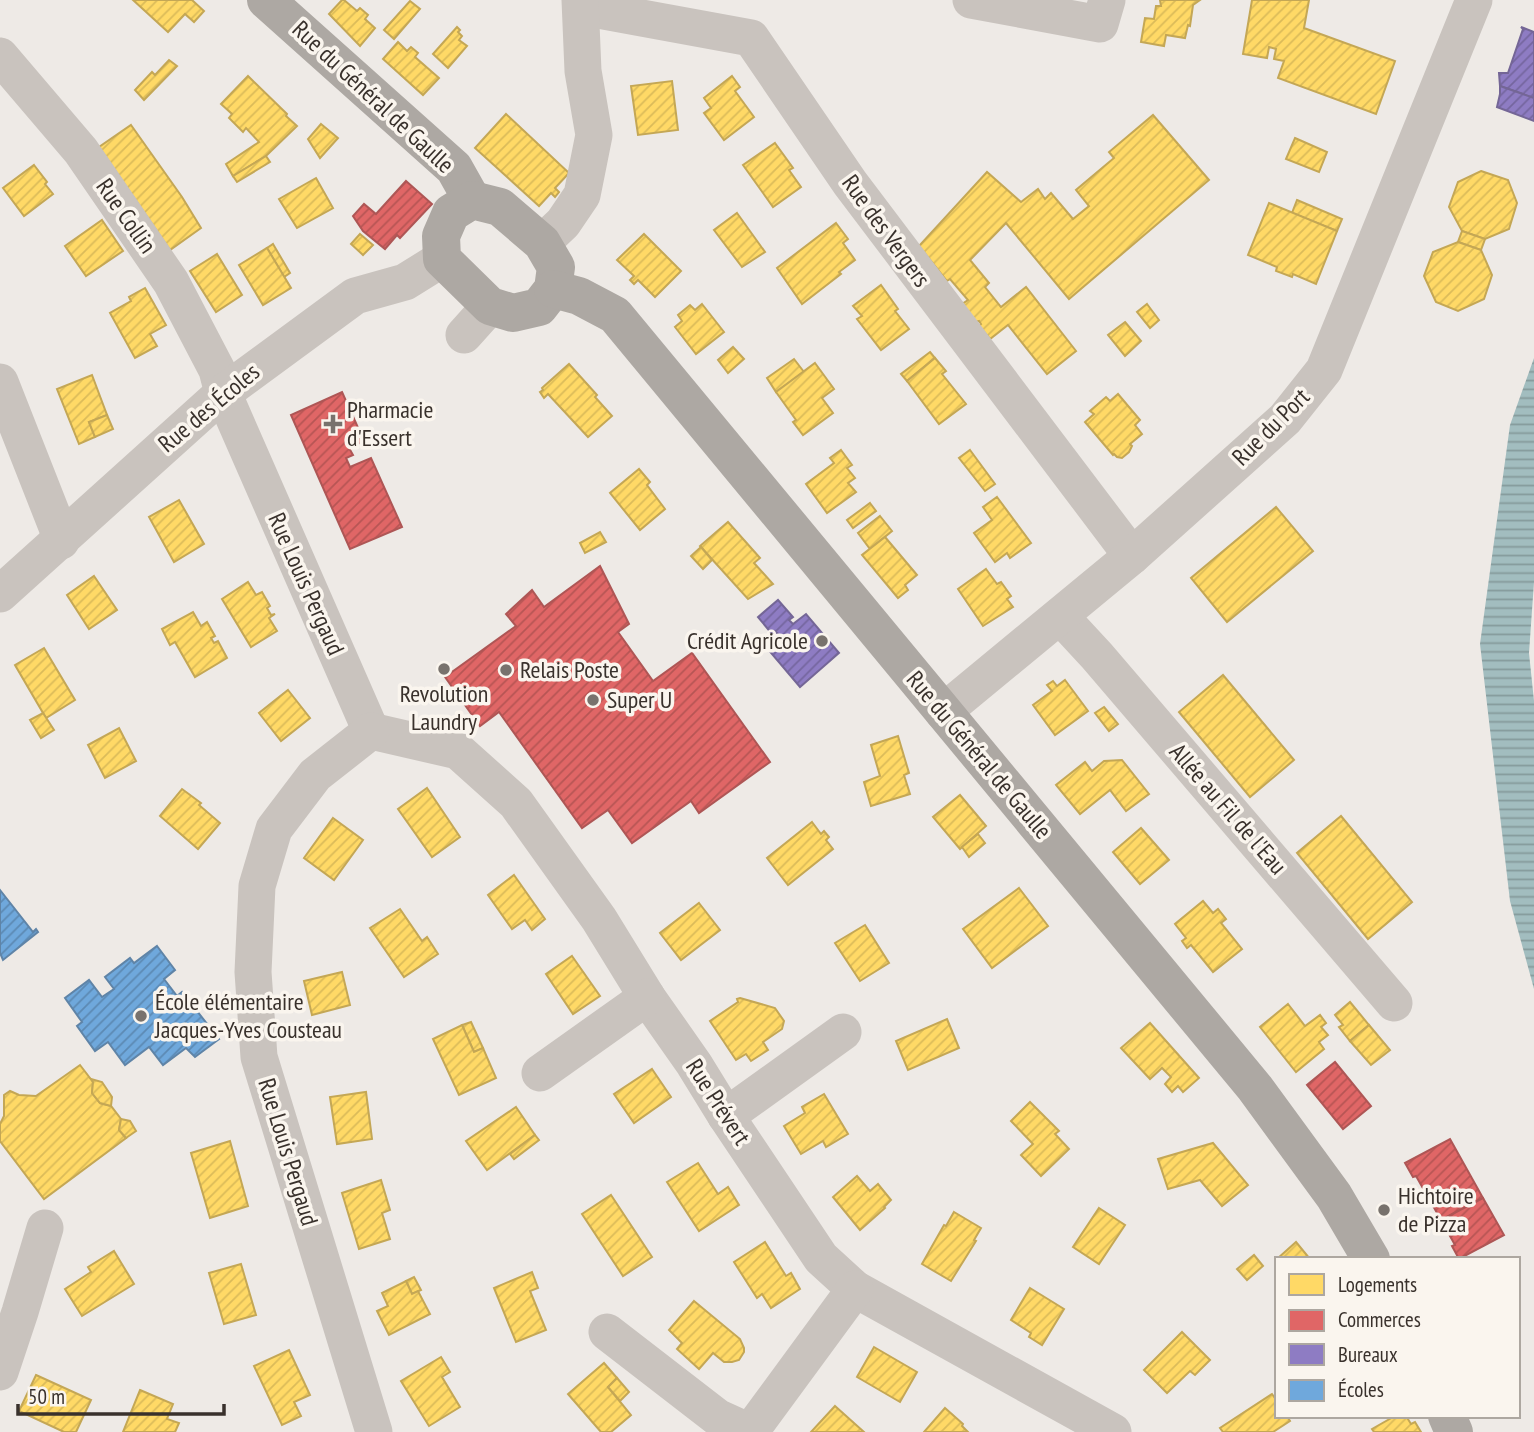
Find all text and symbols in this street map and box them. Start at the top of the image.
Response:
street label: Rue du Général de Gaulle [286,14,461,180]
street label: Rue des Vergers [835,168,938,293]
street label: Rue Collin [89,172,163,259]
street label: Rue des Écoles [152,356,266,459]
street label: Rue du Port [1225,381,1316,472]
place label: Pharmacie d'Essert [347,394,433,453]
marker: Pharmacie d'Essert [325,416,341,432]
street label: Rue Louis Pergaud [261,508,352,660]
place label: Crédit Agricole [687,625,808,656]
marker: Crédit Agricole [814,633,830,649]
place label: Relais Poste [520,654,619,685]
marker: Revolution Laundry [436,661,452,677]
marker: Relais Poste [498,662,514,678]
street label: Rue du Général de Gaulle [900,664,1059,845]
place label: Revolution Laundry [400,678,488,737]
place label: Super U [607,684,672,715]
marker: Super U [585,692,601,708]
street label: Allée au Fil de l'Eau [1163,737,1294,881]
place label: École élémentaire Jacques-Yves Cousteau [154,986,342,1045]
marker: École élémentaire Jacques-Yves Cousteau [133,1008,149,1024]
street label: Rue Prévert [679,1053,758,1151]
street label: Rue Louis Pergaud [251,1074,326,1229]
place label: Hichtoire de Pizza [1398,1180,1474,1239]
marker: Hichtoire de Pizza [1376,1202,1392,1218]
legend [1275,1257,1520,1418]
text: Logements [1338,1271,1417,1298]
text: Commerces [1338,1306,1421,1333]
text: Bureaux [1338,1341,1398,1368]
scale bar [18,1372,224,1416]
text: Écoles [1338,1376,1384,1403]
text: 50 m [28,1383,65,1410]

